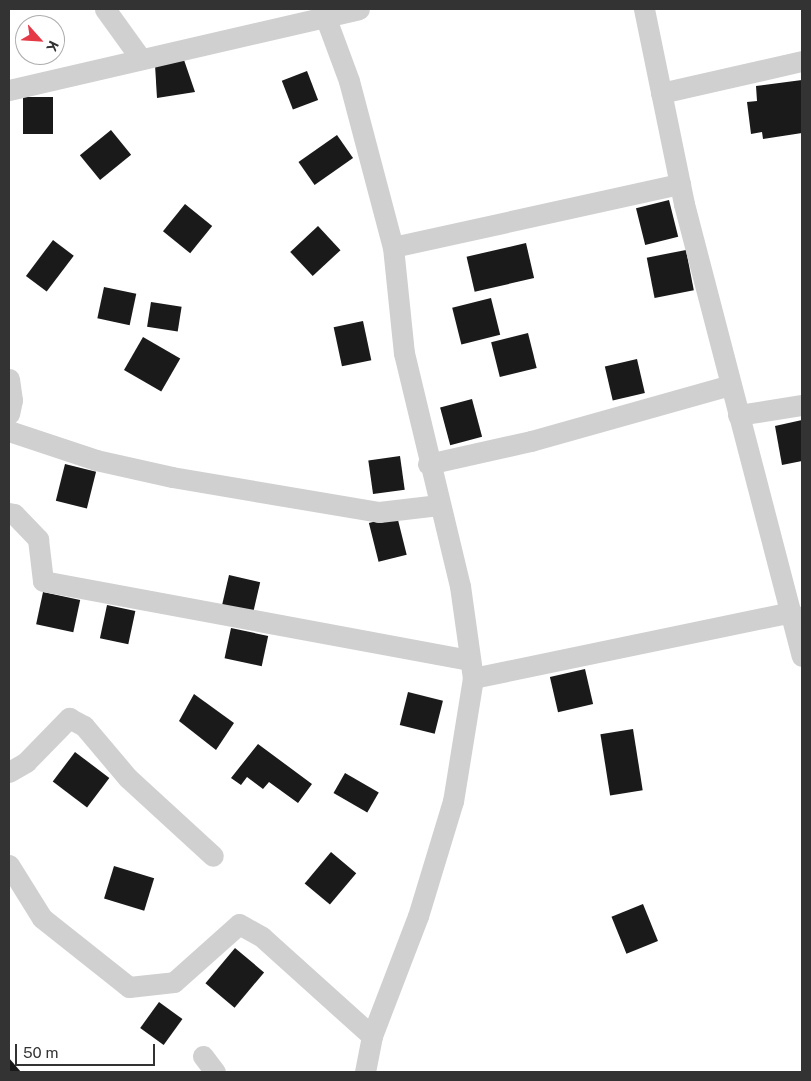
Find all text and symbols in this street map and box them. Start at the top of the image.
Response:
north arrow [15,15,65,65]
text: K [43,38,62,54]
scale bar [18,1034,158,1066]
text: 50 m [23,1044,58,1061]

